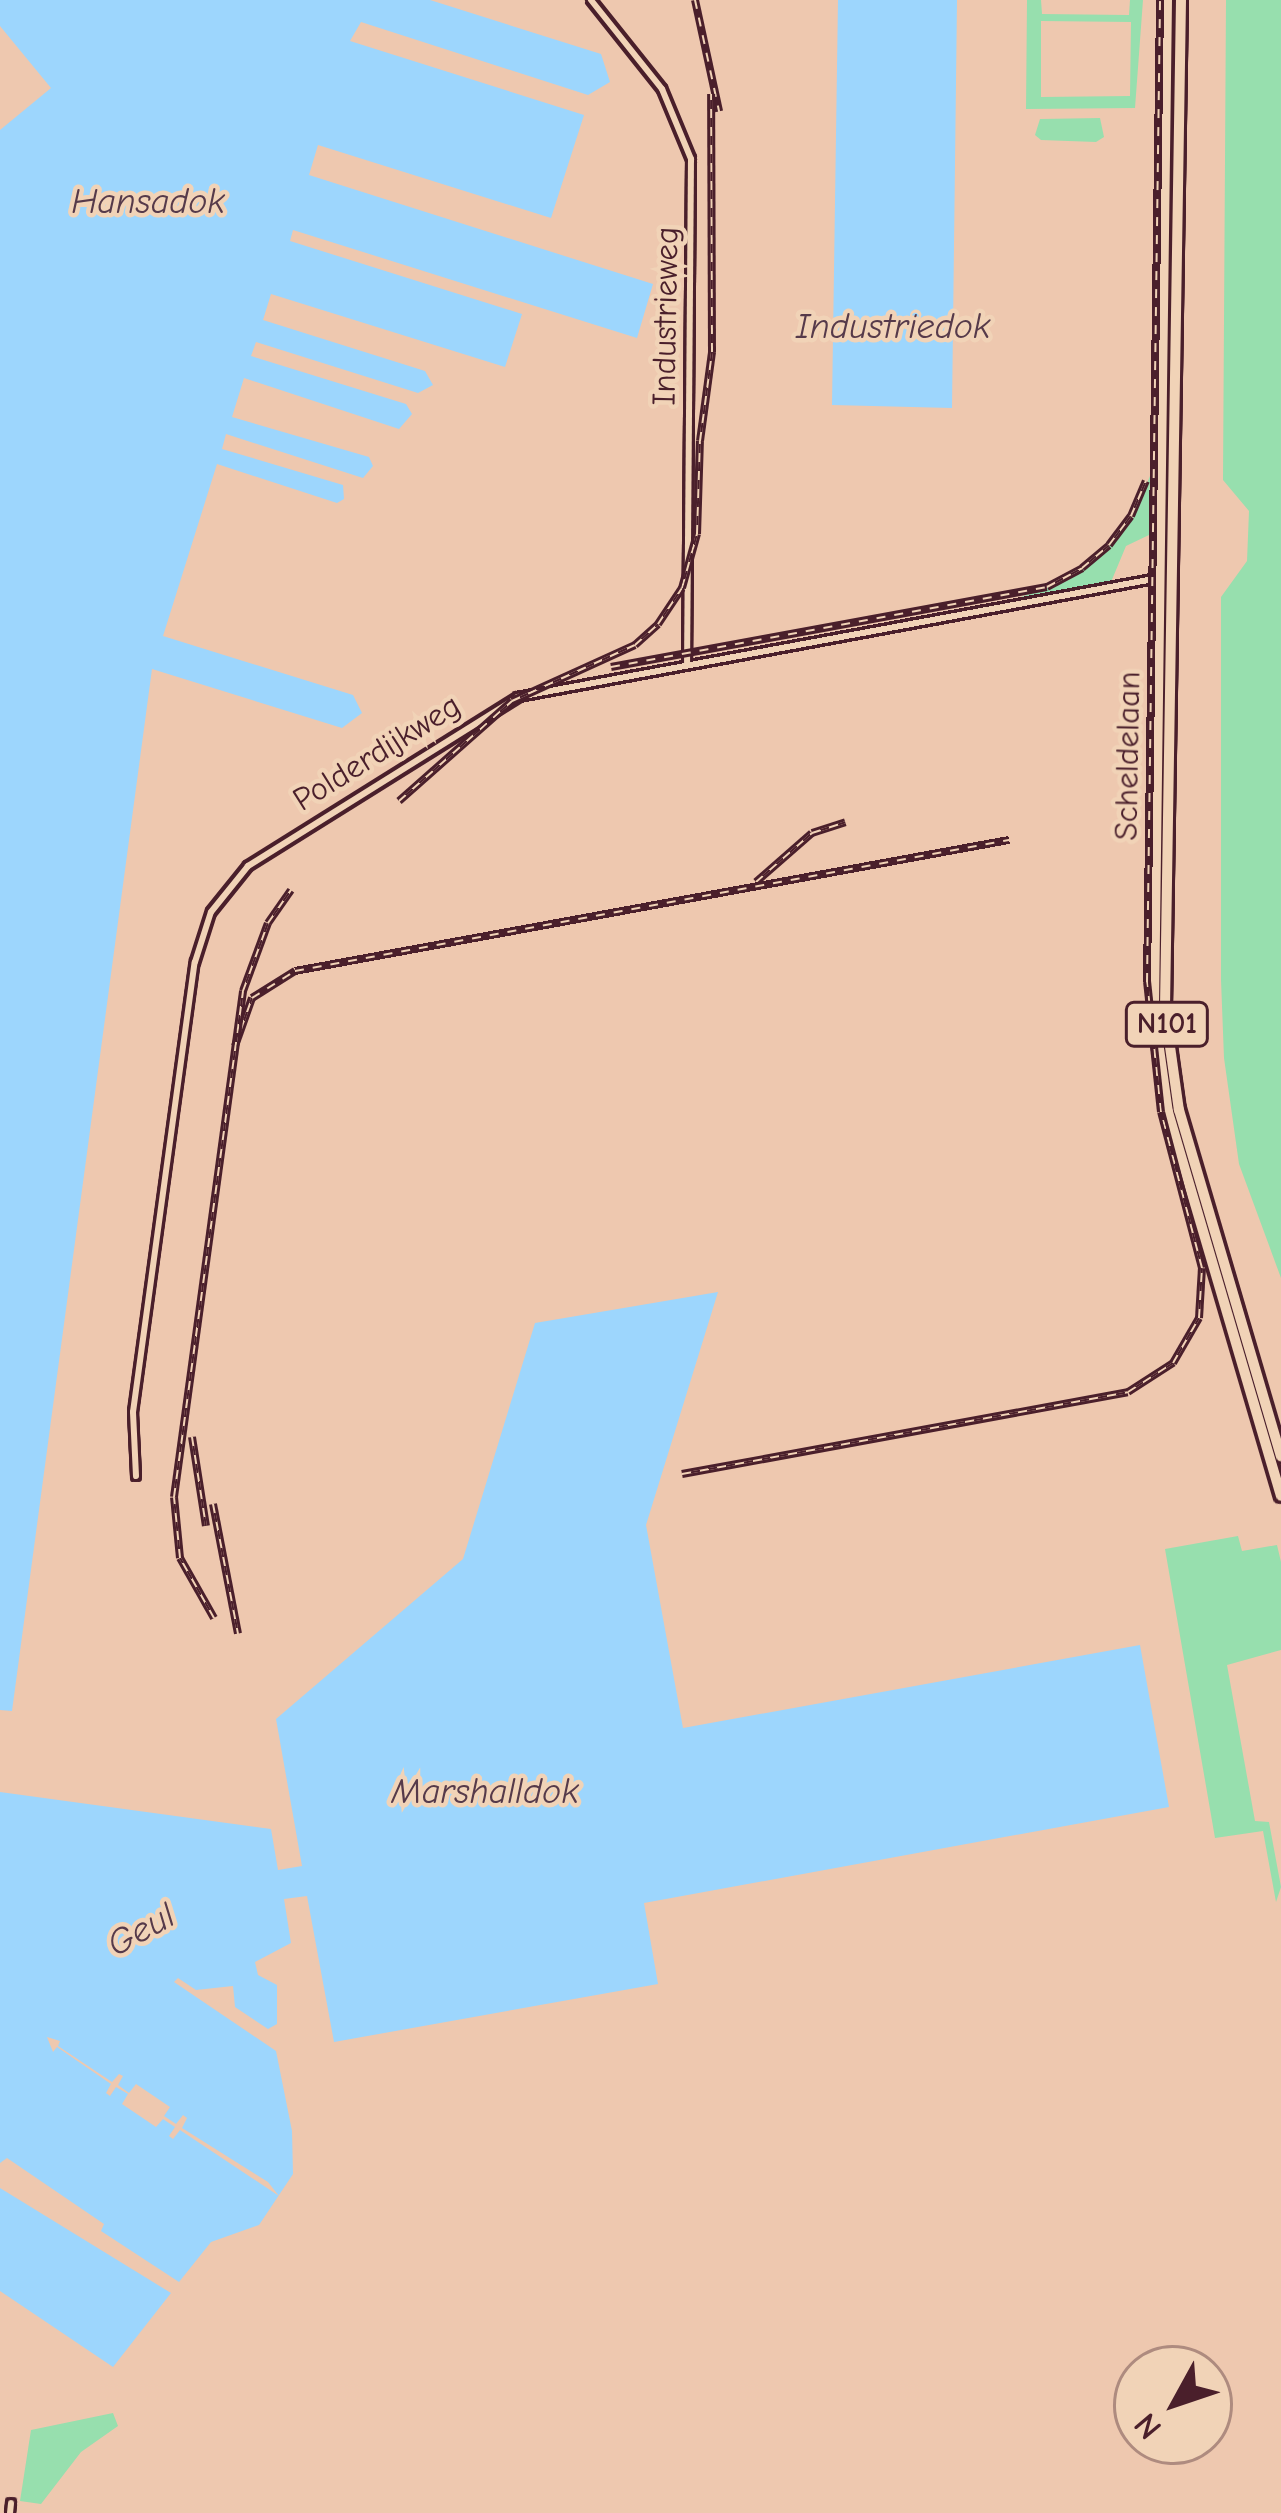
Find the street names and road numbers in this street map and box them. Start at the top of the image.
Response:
street label: Industrieweg [645,226,687,406]
street label: Scheldelaan [1107,671,1149,841]
street label: Polderdijkweg [286,686,468,820]
road number: N101 [1122,1000,1212,1048]

